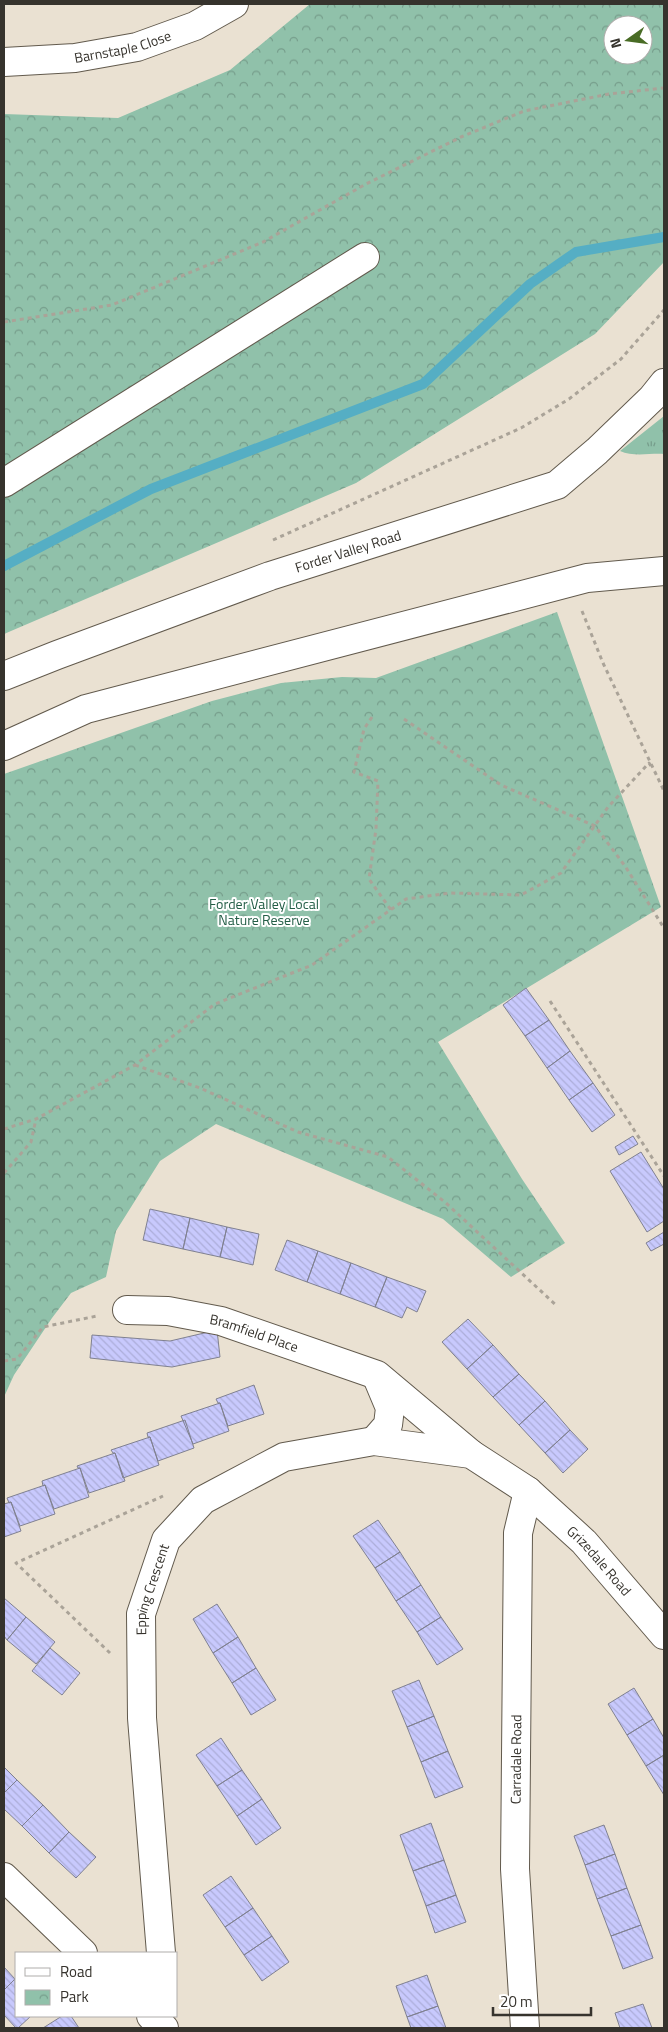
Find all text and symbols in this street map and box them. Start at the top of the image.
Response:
north arrow [603,15,653,65]
street label: Barnstaple Close [72,25,174,68]
text: N [604,36,626,51]
street label: Forder Valley Road [292,524,403,577]
park label: Forder Valley Local Nature Reserve [209,893,319,930]
street label: Bramfield Place [208,1308,301,1357]
street label: Grizedale Road [562,1520,637,1600]
street label: Epping Crescent [130,1541,174,1635]
street label: Carradale Road [505,1714,526,1804]
legend [15,1952,178,2017]
text: Road [60,1960,92,1983]
scale bar [493,1984,590,2016]
text: Park [60,1985,89,2008]
text: 20 m [500,1990,533,2013]

